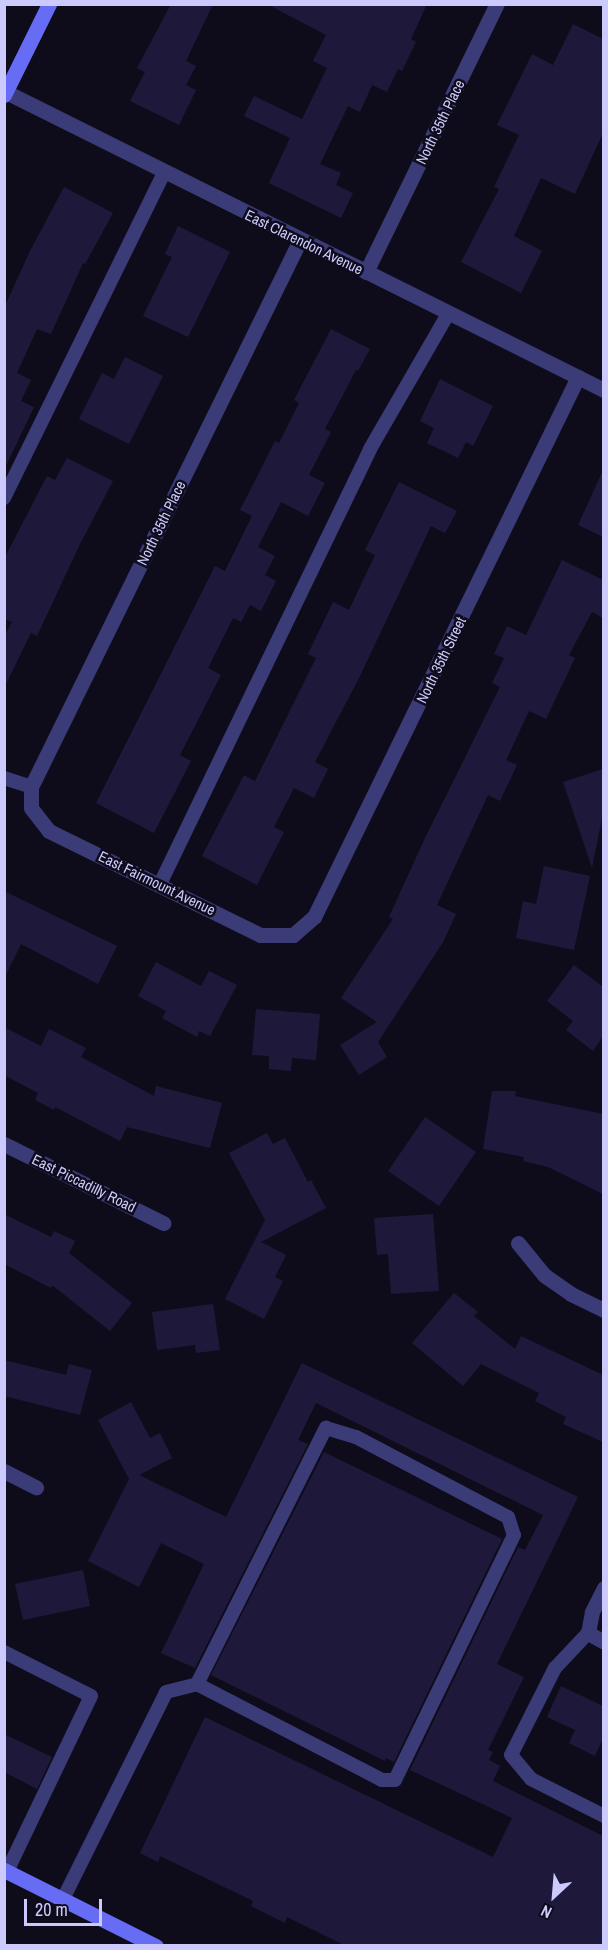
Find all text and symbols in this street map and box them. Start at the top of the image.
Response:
street label: North 35th Place [412,77,468,167]
street label: East Clarendon Avenue [242,205,366,279]
street label: North 35th Place [133,478,189,568]
street label: North 35th Street [412,614,470,706]
street label: East Fairmount Avenue [95,847,219,919]
street label: East Piccadilly Road [29,1150,139,1216]
north arrow [524,1866,584,1926]
scale bar [27,1887,105,1925]
text: 20 m [35,1897,68,1922]
text: N [537,1900,555,1924]

